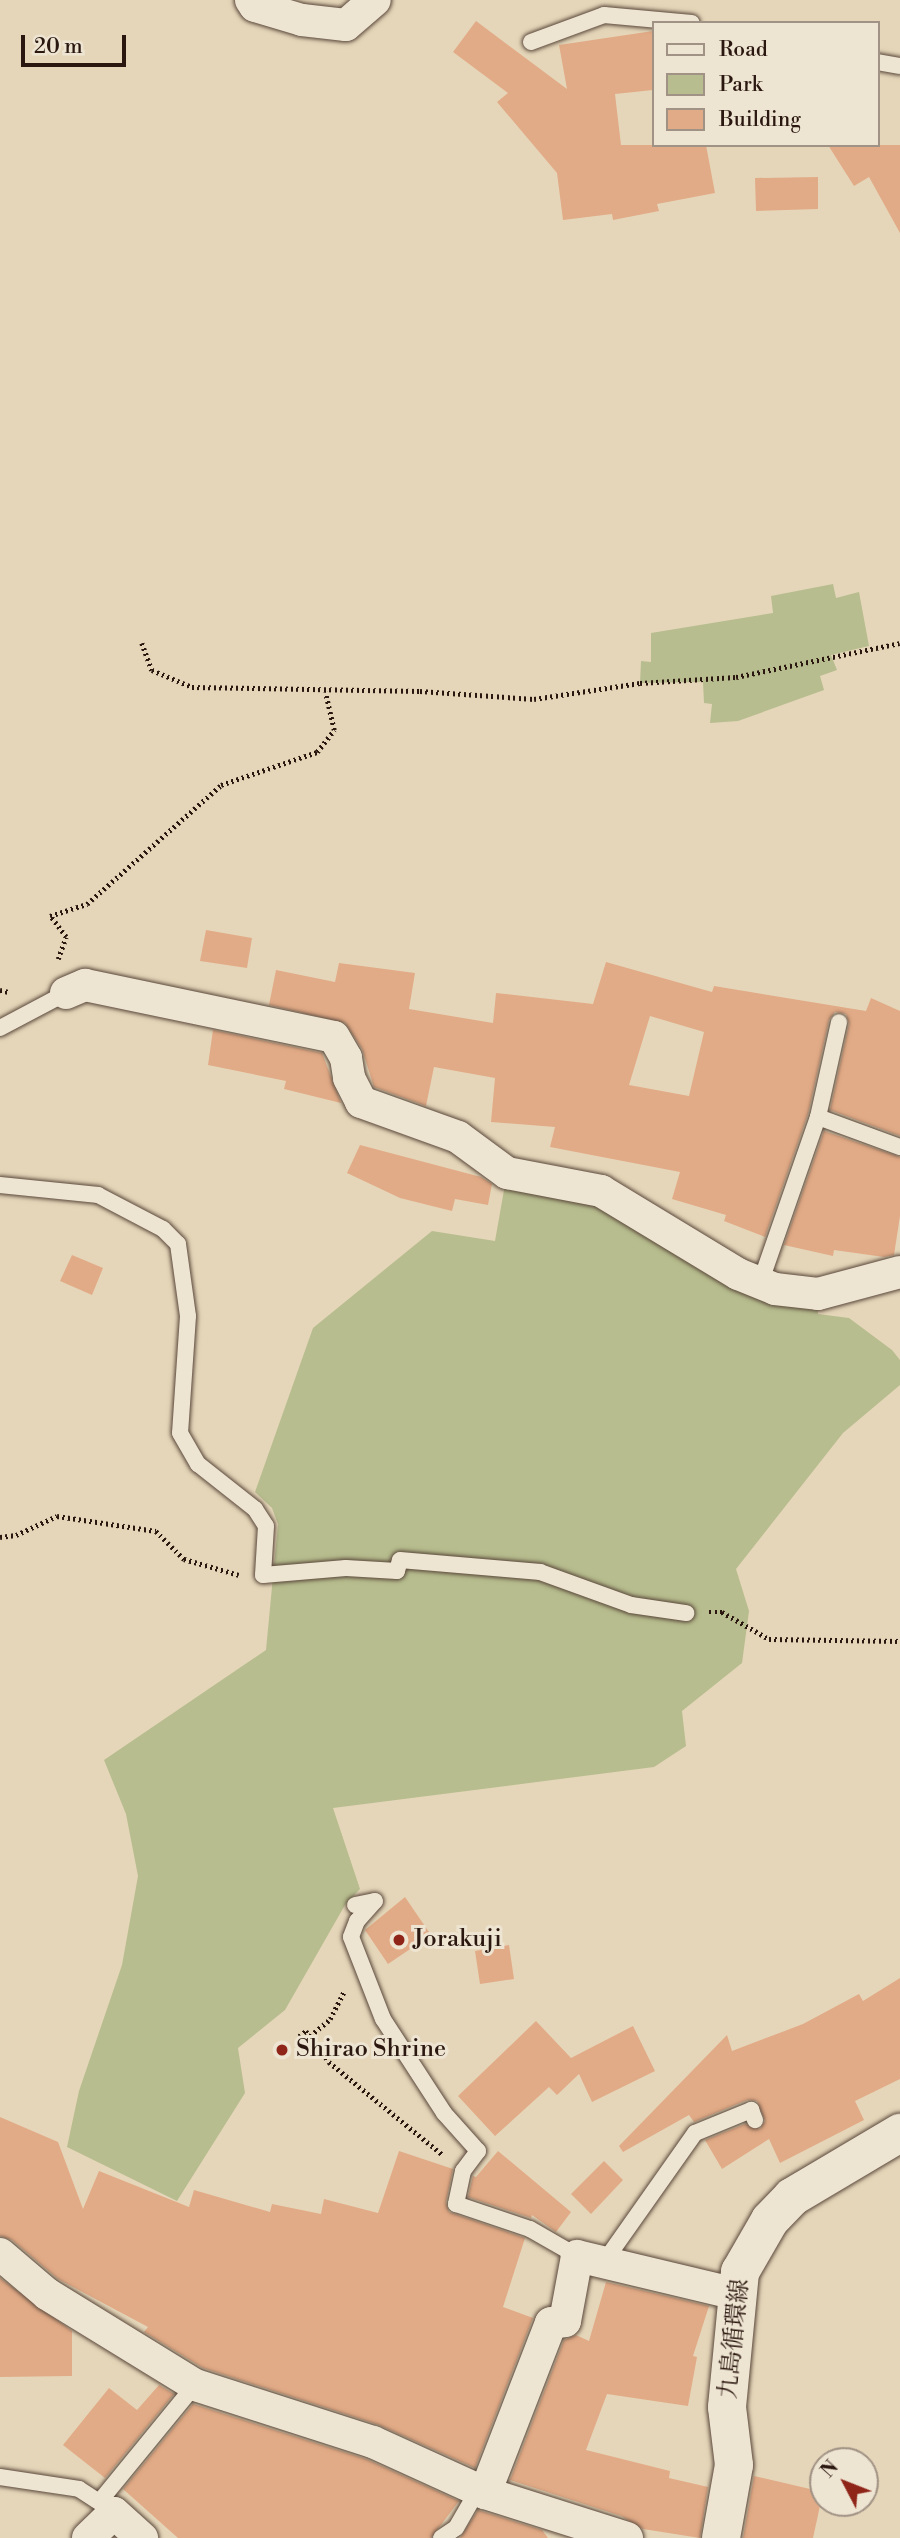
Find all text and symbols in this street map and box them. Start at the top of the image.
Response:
scale bar [24,21,130,65]
legend [652,21,879,147]
text: 20 m [34,34,83,60]
text: Road [719,37,768,63]
text: Park [719,72,763,98]
text: Building [719,107,801,133]
place label: Jorakuji [413,1926,502,1954]
marker: Jorakuji [391,1932,407,1948]
place label: Shirao Shrine [296,2036,446,2064]
marker: Shirao Shrine [274,2042,290,2058]
street label: 九島循環線 [714,2278,756,2400]
north arrow [809,2447,879,2517]
text: N [816,2456,844,2483]

